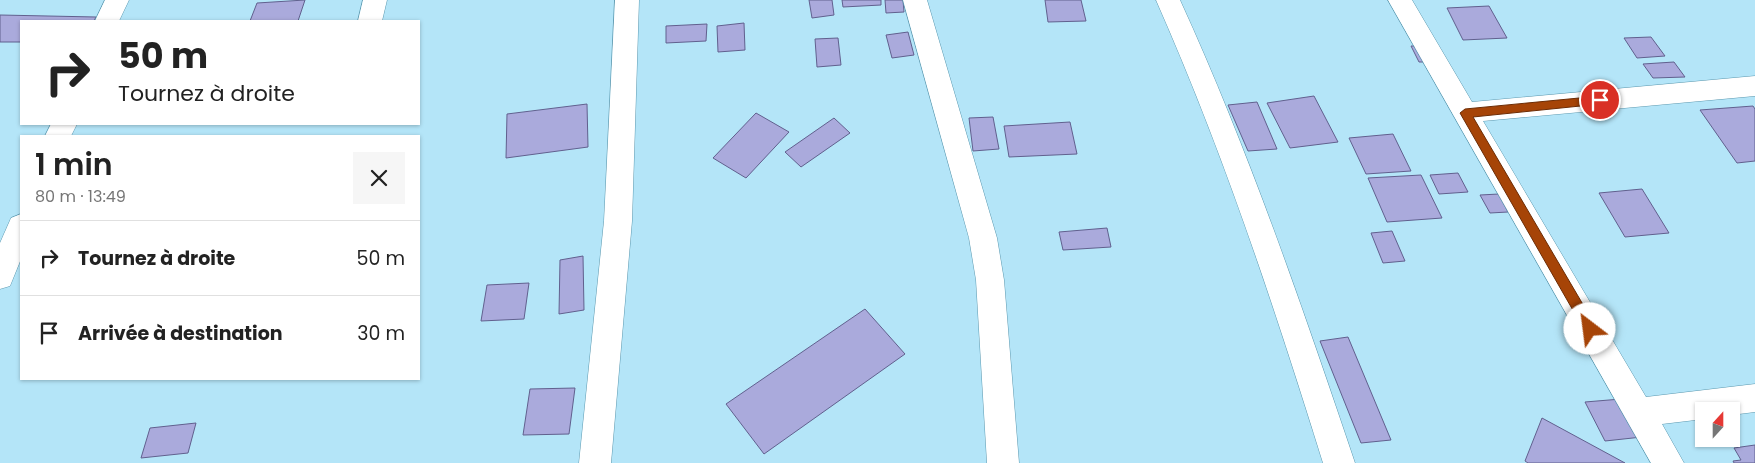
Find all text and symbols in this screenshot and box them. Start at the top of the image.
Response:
text: 50 m [118,31,208,80]
icon: right [35,40,100,105]
text: Tournez à droite [118,78,295,109]
pin [1579,79,1621,121]
icon: arrive [1586,86,1614,114]
text: 1 min [35,143,113,186]
button: close [353,152,405,204]
text: 80 m · 13:49 [35,185,126,208]
icon: right [35,244,63,272]
text: Tournez à droite [78,245,235,272]
text: 50 m [356,245,405,272]
position arrow [1563,302,1615,354]
icon: arrive [35,319,63,347]
text: Arrivée à destination [78,320,283,347]
text: 30 m [357,320,405,347]
north arrow [1695,402,1740,448]
map controls [1695,402,1740,447]

